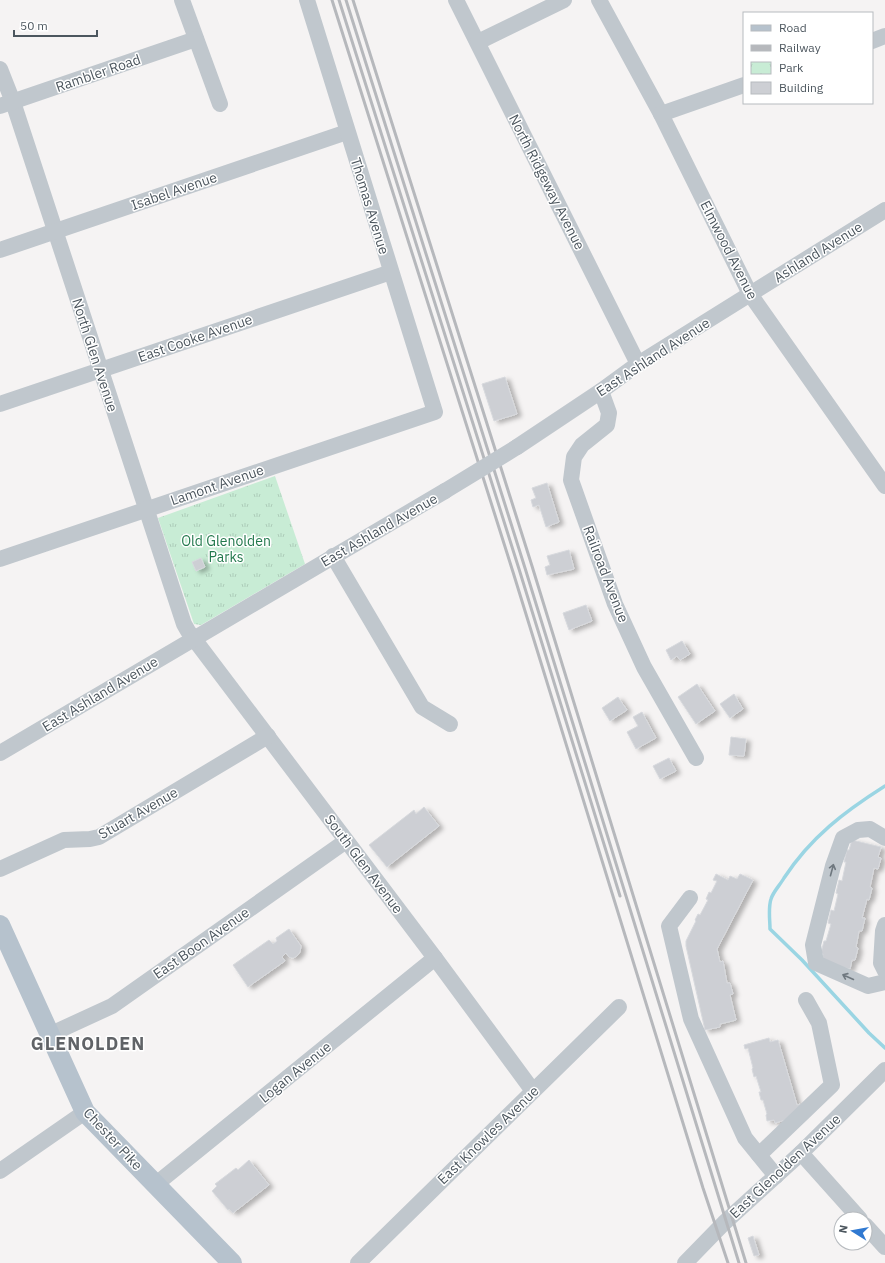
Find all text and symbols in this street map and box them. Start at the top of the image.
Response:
scale bar [14,12,97,38]
legend [743,12,873,104]
text: 50 m [20,18,48,33]
text: Road [779,20,807,35]
text: Railway [779,40,821,55]
street label: Rambler Road [53,50,143,96]
text: Park [779,60,804,75]
text: Building [779,80,824,95]
street label: North Ridgeway Avenue [505,111,589,253]
street label: Thomas Avenue [347,155,393,257]
street label: Isabel Avenue [129,168,220,214]
street label: Elmwood Avenue [696,198,762,303]
street label: Ashland Avenue [770,217,866,286]
street label: North Glen Avenue [68,296,122,414]
street label: East Cooke Avenue [135,310,255,366]
street label: East Ashland Avenue [593,313,713,400]
street label: Lamont Avenue [168,461,266,509]
street label: East Ashland Avenue [317,489,441,571]
street label: Railroad Avenue [579,523,633,625]
park label: Old Glenolden Parks [181,532,271,566]
street label: East Ashland Avenue [39,652,161,736]
street label: Stuart Avenue [95,783,181,843]
street label: South Glen Avenue [321,811,407,917]
one-way arrow [828,864,836,877]
street label: East Boon Avenue [149,903,253,983]
one-way arrow [843,973,855,980]
district label: GLENOLDEN [31,1032,145,1055]
street label: Logan Avenue [255,1037,335,1107]
street label: East Knowles Avenue [433,1082,543,1188]
street label: Chester Pike [80,1104,147,1174]
street label: East Glenolden Avenue [726,1110,844,1222]
north arrow [833,1211,873,1251]
text: N [836,1224,851,1234]

